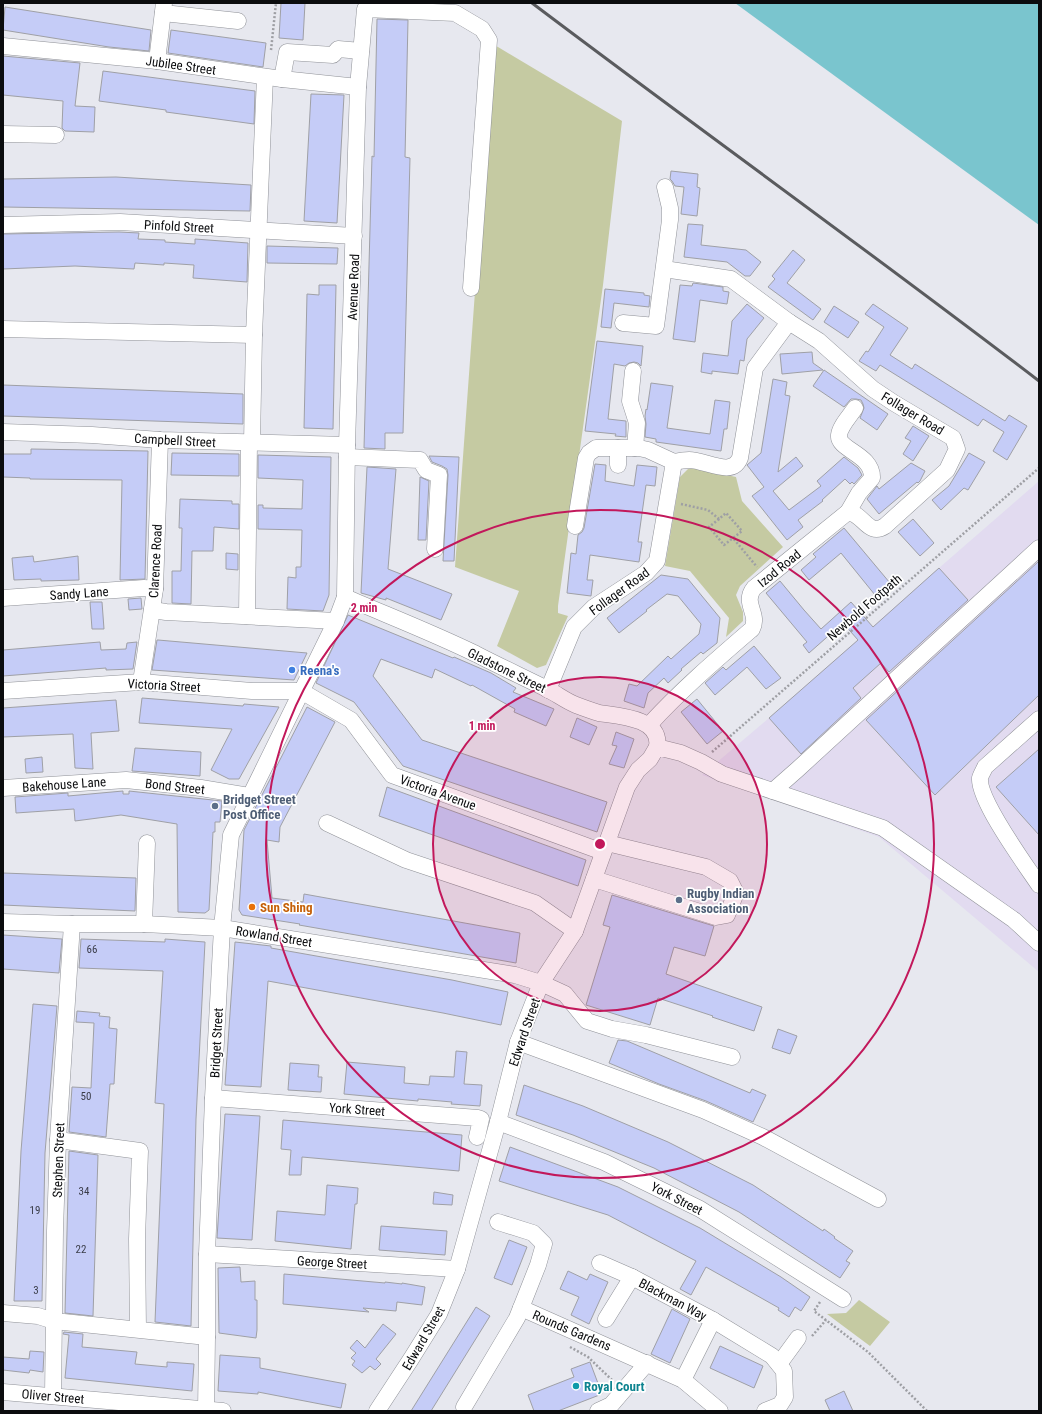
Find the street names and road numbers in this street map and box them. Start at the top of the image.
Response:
street label: Jubilee Street [145,53,217,78]
street label: Pinfold Street [144,217,214,236]
street label: Avenue Road [345,254,362,321]
street label: Follager Road [879,389,947,438]
street label: Campbell Street [134,431,216,450]
street label: Clarence Road [146,524,165,598]
street label: Izod Road [755,547,804,590]
street label: Follager Road [586,565,652,618]
street label: Newbold Footpath [824,571,905,644]
street label: Sandy Lane [49,584,109,603]
street label: Gladstone Street [465,645,549,696]
street label: Victoria Street [127,676,201,695]
street label: Victoria Avenue [398,772,478,813]
street label: Bakehouse Lane [22,774,106,795]
street label: Bond Street [144,776,206,797]
street label: Rowland Street [235,923,313,950]
street label: Edward Street [506,996,543,1068]
street label: Bridget Street [207,1007,226,1079]
street label: York Street [328,1100,386,1119]
street label: Stephen Street [50,1122,67,1198]
street label: York Street [648,1179,705,1218]
street label: George Street [297,1253,368,1272]
street label: Blackman Way [636,1275,710,1324]
street label: Edward Street [399,1304,448,1373]
street label: Rounds Gardens [530,1307,613,1354]
street label: Oliver Street [21,1386,85,1407]

